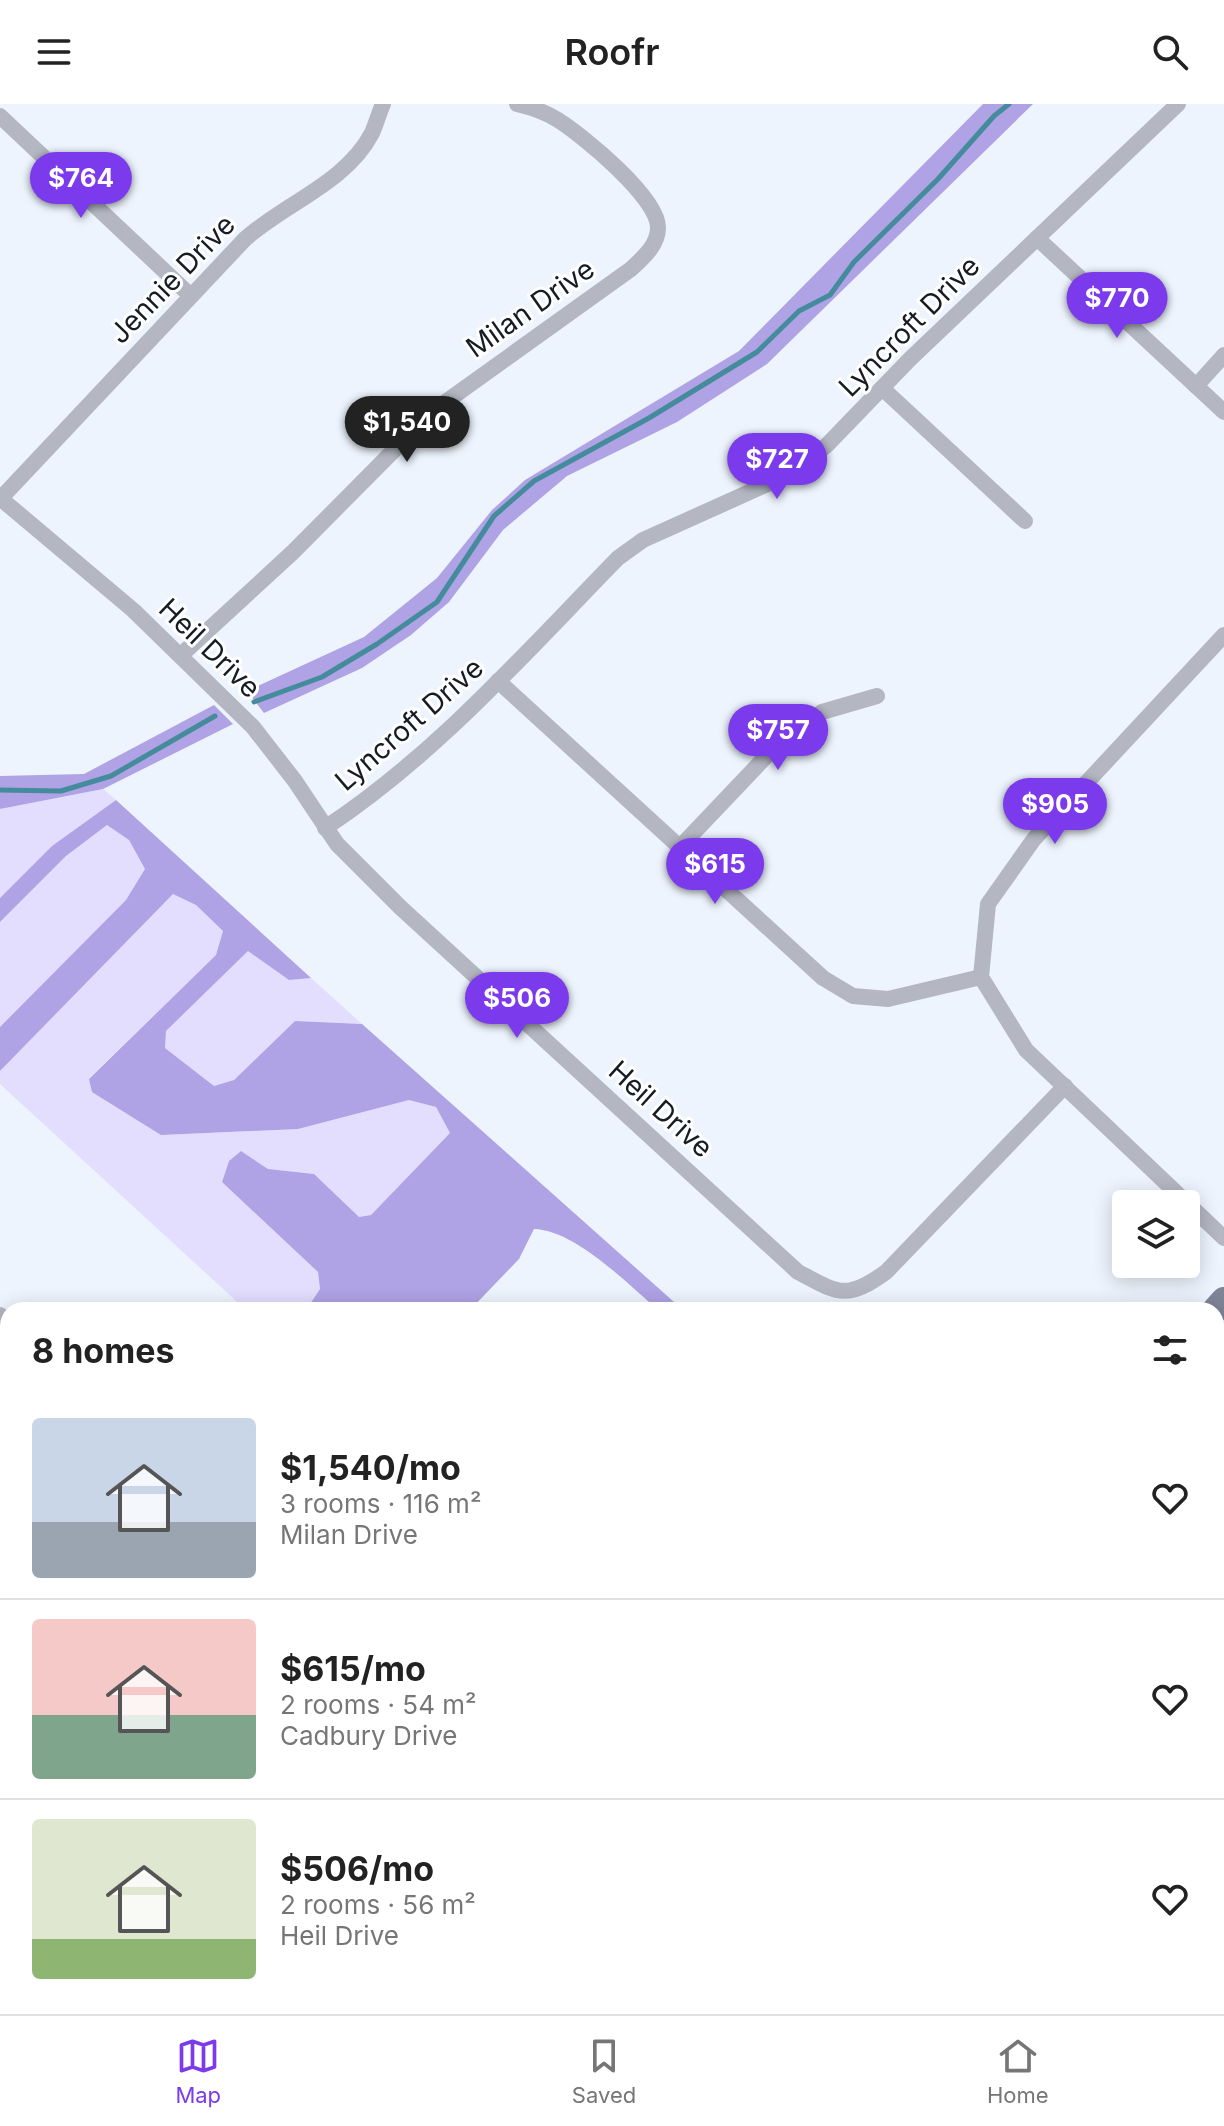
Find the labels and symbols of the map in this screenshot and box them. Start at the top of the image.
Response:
pin: $764 [34,152,128,220]
street label: Jennie Drive [102,208,242,350]
street label: Lyncroft Drive [832,249,986,403]
street label: Milan Drive [459,251,601,365]
pin: $770 [1070,272,1164,340]
pin: $1,540 [342,396,472,464]
pin: $727 [730,433,824,501]
street label: Heil Drive [152,591,268,705]
street label: Lyncroft Drive [328,650,490,798]
pin: $757 [731,704,825,772]
pin: $905 [1008,778,1102,846]
pin: $615 [668,838,762,906]
pin: $506 [470,972,564,1040]
street label: Heil Drive [602,1054,720,1164]

